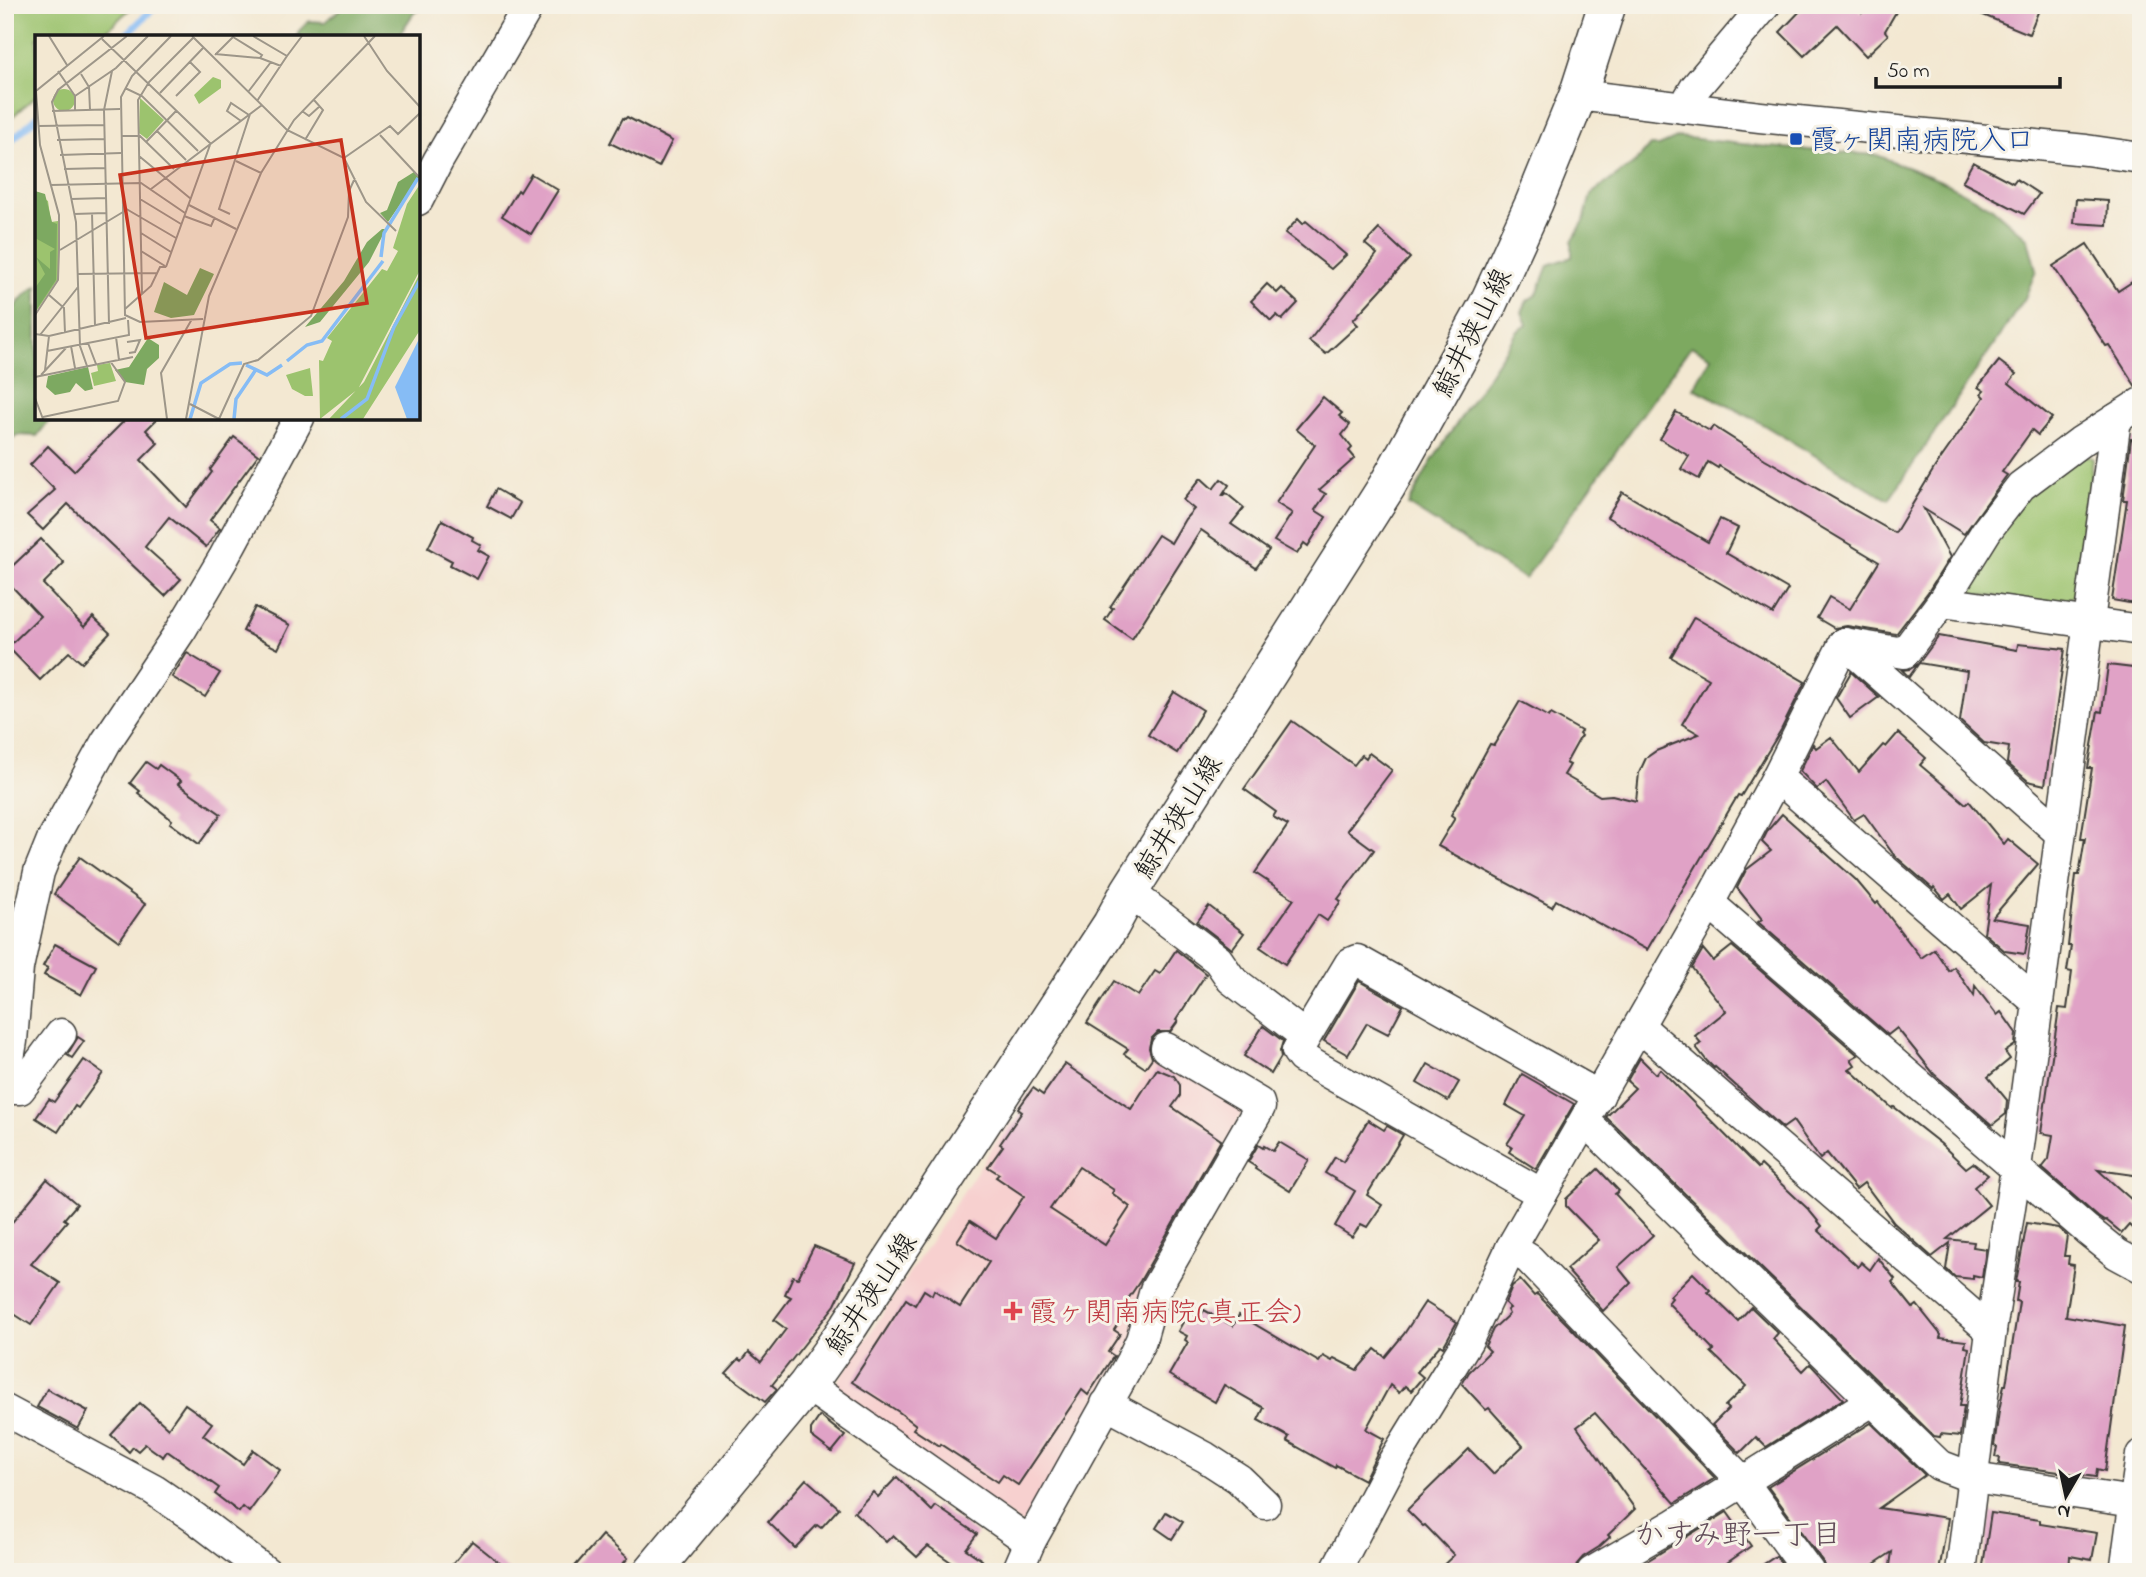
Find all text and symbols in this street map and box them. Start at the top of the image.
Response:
inset map [35,35,420,420]
scale bar [1876,46,2060,90]
text: 50 m [1887,57,1930,87]
place label: 霞ヶ関南病院入口 [1810,122,2034,163]
marker: 霞ヶ関南病院入口 [1788,131,1804,147]
street label: 鯨井狭山線 [1424,262,1524,405]
street label: 鯨井狭山線 [1125,748,1234,888]
street label: 鯨井狭山線 [817,1225,929,1364]
place label: 霞ヶ関南病院(真正会) [1029,1294,1301,1335]
marker: 霞ヶ関南病院(真正会) [1003,1301,1023,1321]
north arrow [2030,1462,2100,1532]
text: N [2055,1496,2072,1525]
district label: かすみ野一丁目 [1634,1515,1842,1559]

